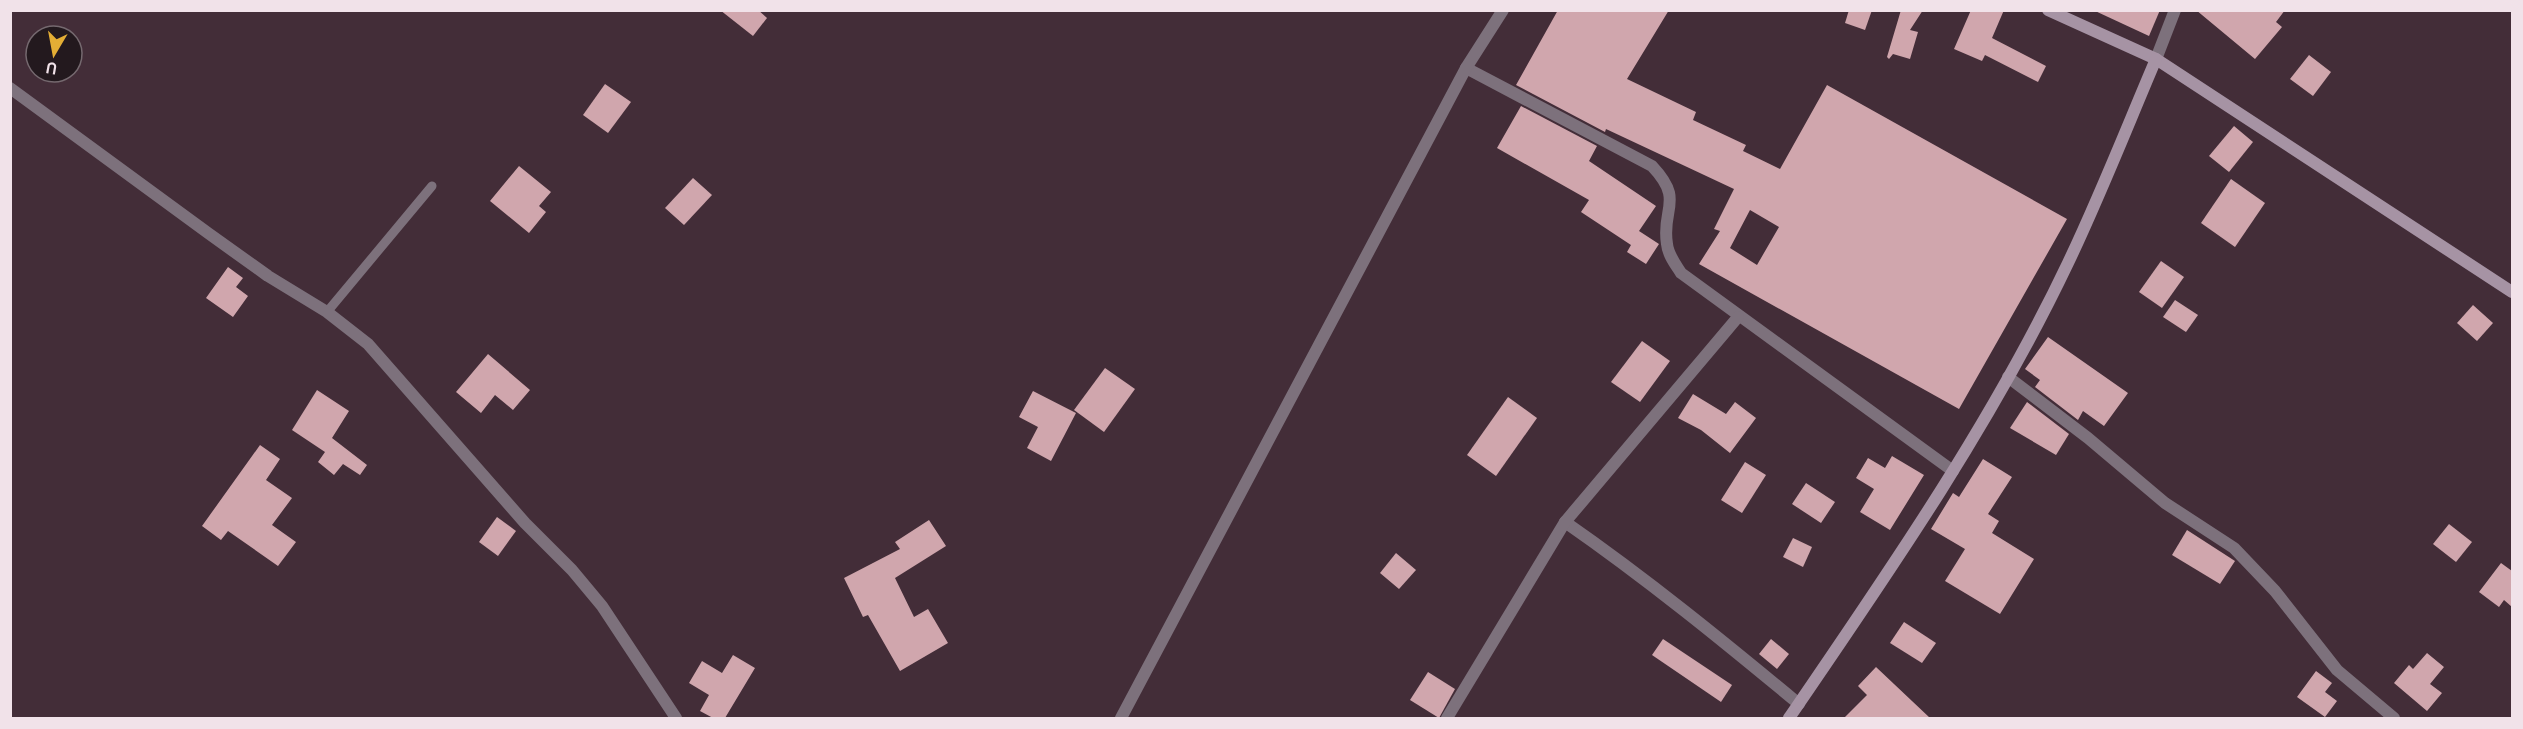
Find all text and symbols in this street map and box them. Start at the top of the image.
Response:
north arrow [24,24,84,84]
text: U [44,57,59,80]

